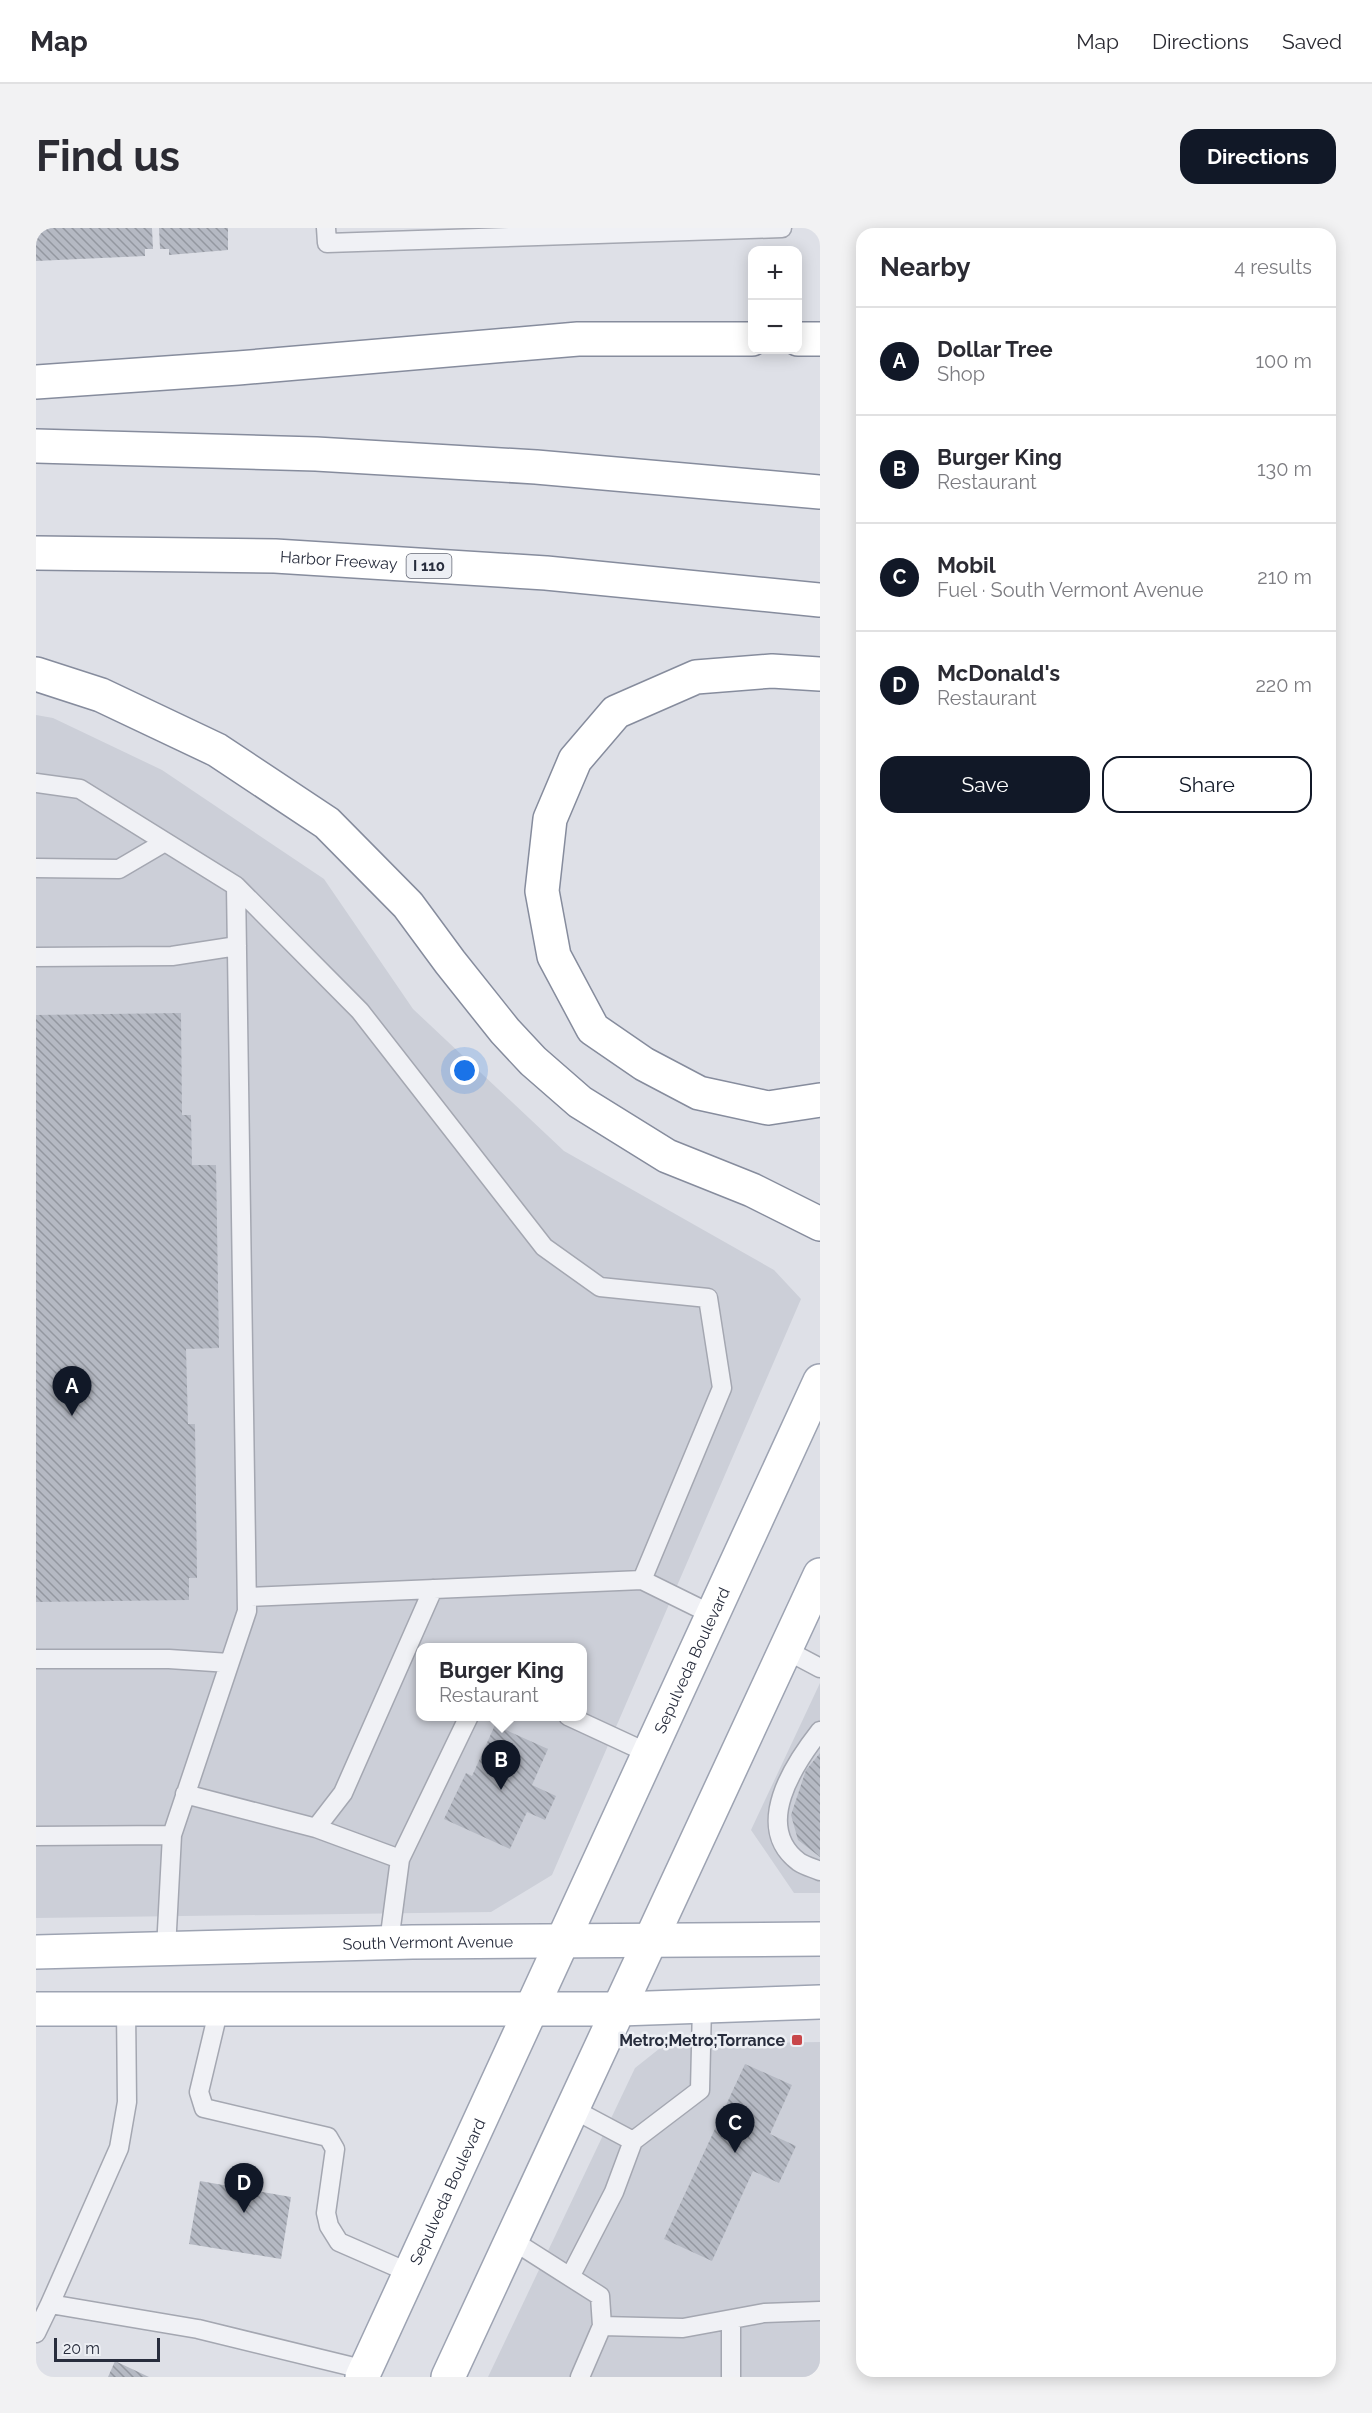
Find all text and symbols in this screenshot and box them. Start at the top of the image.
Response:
text: Map [30,25,88,58]
text: Map [1076,29,1119,54]
text: Directions [1152,29,1249,54]
text: Saved [1282,29,1342,54]
button: Directions [1180,129,1336,184]
text: Find us [36,132,180,181]
map controls [748,246,802,354]
button: + [748,246,802,300]
text: Nearby [880,252,970,282]
text: 4 results [1234,255,1312,279]
button: − [748,300,802,354]
text: Dollar Tree [937,336,1053,362]
text: A [893,349,906,373]
text: 100 m [1255,349,1312,373]
text: Shop [937,362,985,386]
text: Burger King [937,444,1062,470]
text: B [893,457,906,481]
text: 130 m [1257,457,1312,481]
text: Restaurant [937,470,1037,494]
street label: Harbor Freeway [280,547,398,574]
text: Mobil [937,552,996,578]
road number: I 110 [406,554,452,578]
text: C [893,565,906,589]
text: 210 m [1257,565,1312,589]
text: Fuel · South Vermont Avenue [937,578,1203,602]
text: McDonald's [937,660,1060,686]
text: D [892,673,907,697]
text: 220 m [1255,673,1312,697]
text: Restaurant [937,686,1037,710]
button: Save [880,756,1090,813]
button: Share [1102,756,1312,813]
your location [450,1056,479,1085]
pin: A [52,1366,92,1416]
street label: Sepulveda Boulevard [650,1584,734,1736]
popup [416,1643,587,1721]
text: Burger King [439,1657,564,1683]
text: Restaurant [439,1683,539,1707]
pin: B [482,1740,520,1790]
street label: South Vermont Avenue [342,1932,513,1954]
place label: Metro;Metro;Torrance [619,2031,785,2050]
marker: Metro;Metro;Torrance [790,2033,804,2047]
pin: C [716,2104,754,2153]
street label: Sepulveda Boulevard [406,2116,489,2268]
pin: D [224,2164,264,2213]
scale bar [54,2335,160,2362]
text: 20 m [63,2339,100,2358]

